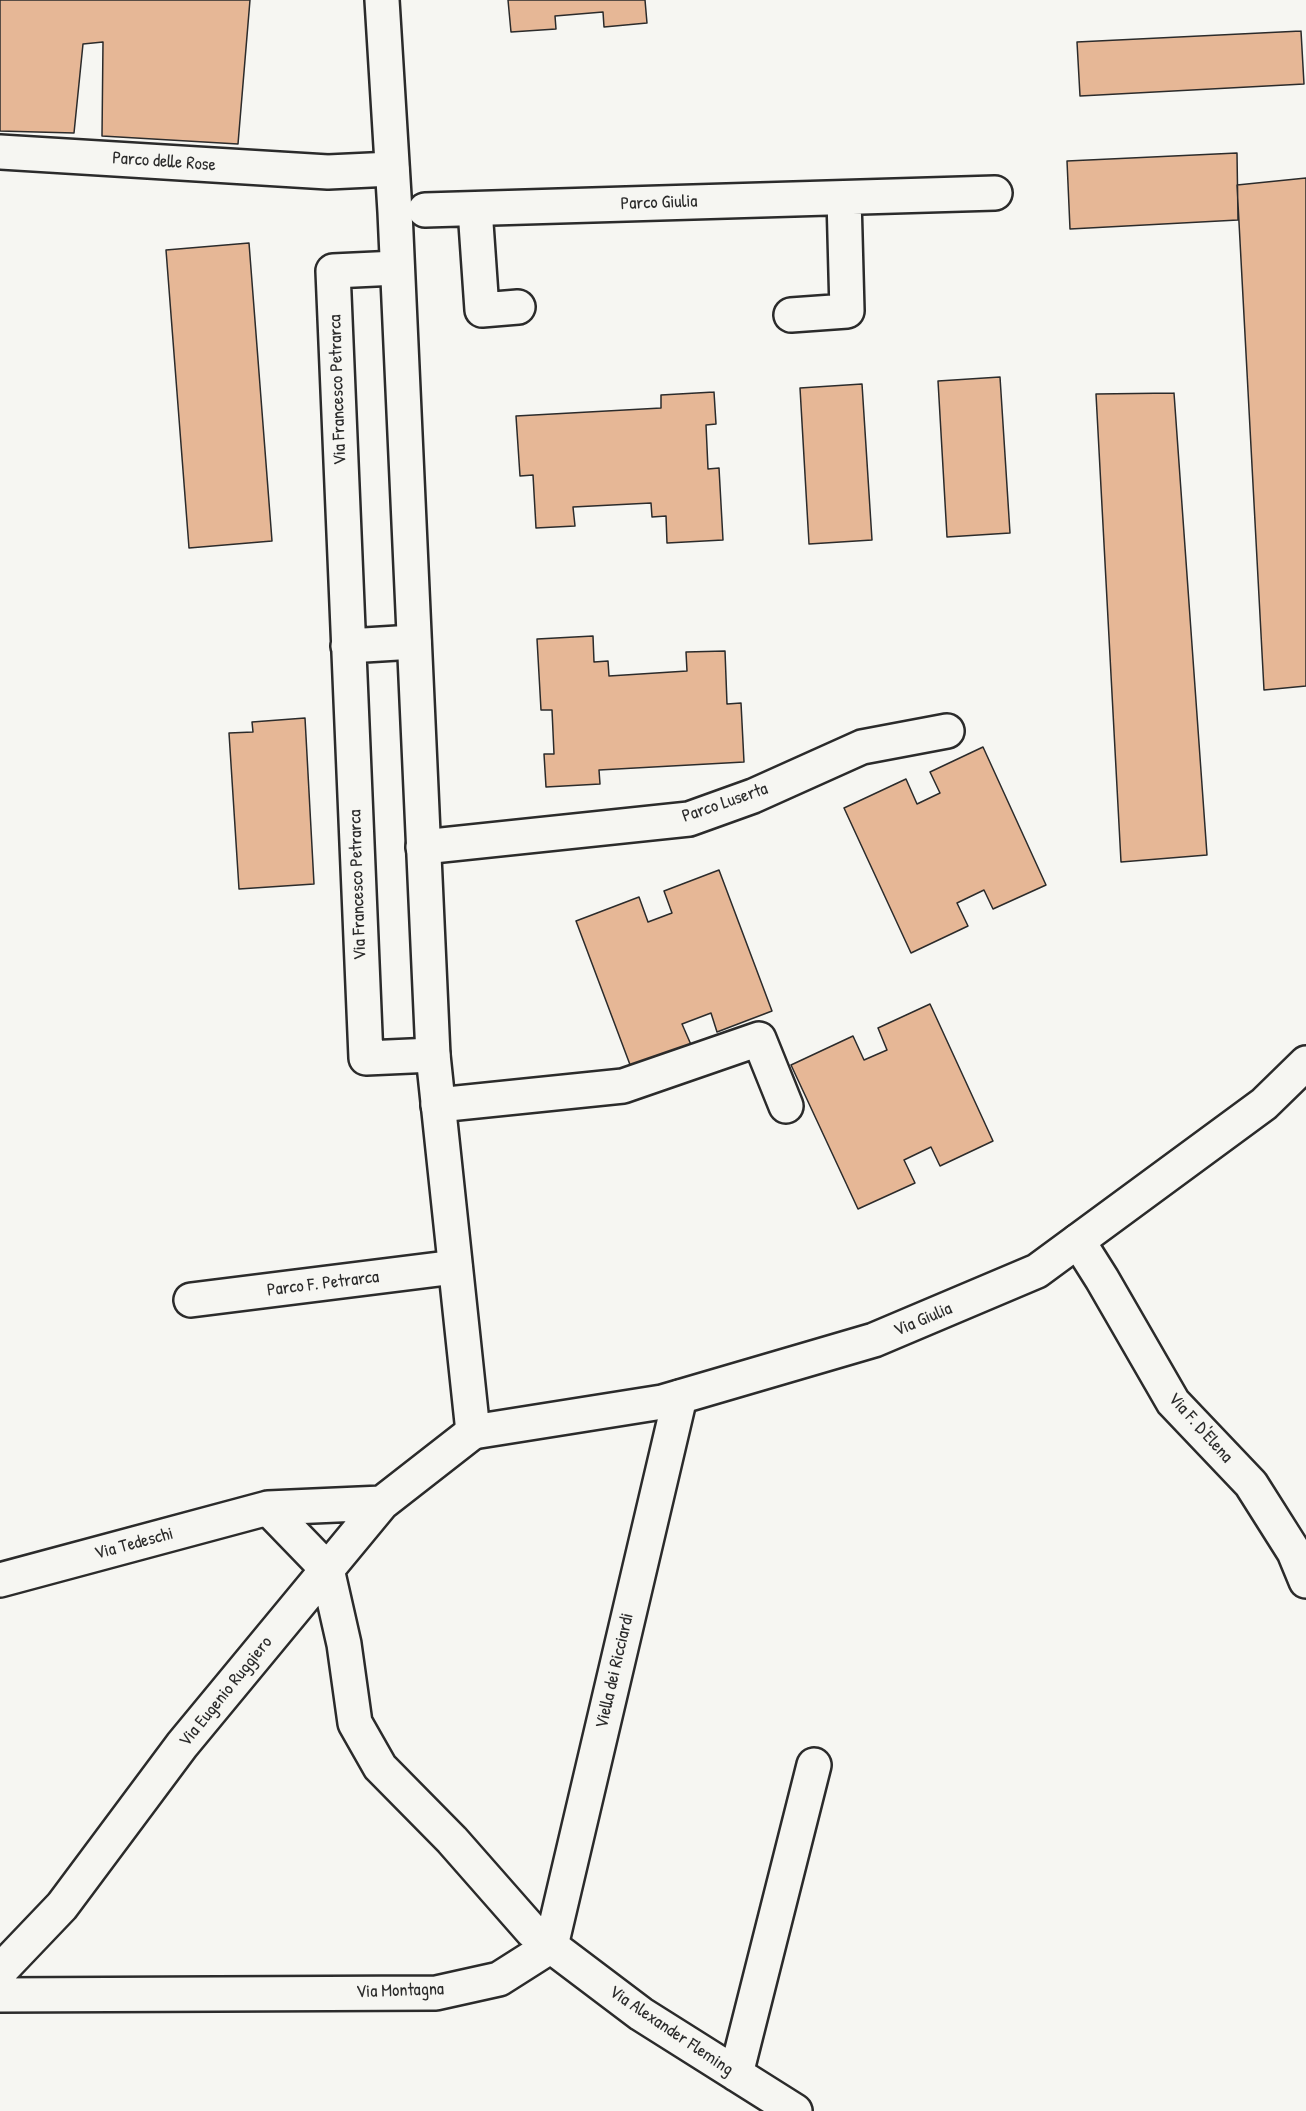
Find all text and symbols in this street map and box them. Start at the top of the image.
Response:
street label: Parco delle Rose [111,148,217,176]
street label: Parco Giulia [620,191,698,215]
street label: Via Francesco Petrarca [325,314,351,466]
street label: Parco Luserta [679,778,771,828]
street label: Via Francesco Petrarca [345,809,371,961]
street label: Parco F. Petrarca [266,1266,380,1302]
street label: Via Giulia [891,1298,955,1342]
street label: Via F. D'Elena [1163,1389,1237,1467]
street label: Via Tedeschi [92,1523,176,1565]
street label: Viella dei Ricciardi [591,1611,639,1731]
street label: Via Eugenio Ruggiero [175,1632,277,1752]
street label: Via Montagna [356,1979,444,2003]
street label: Via Alexander Fleming [605,1981,737,2081]

